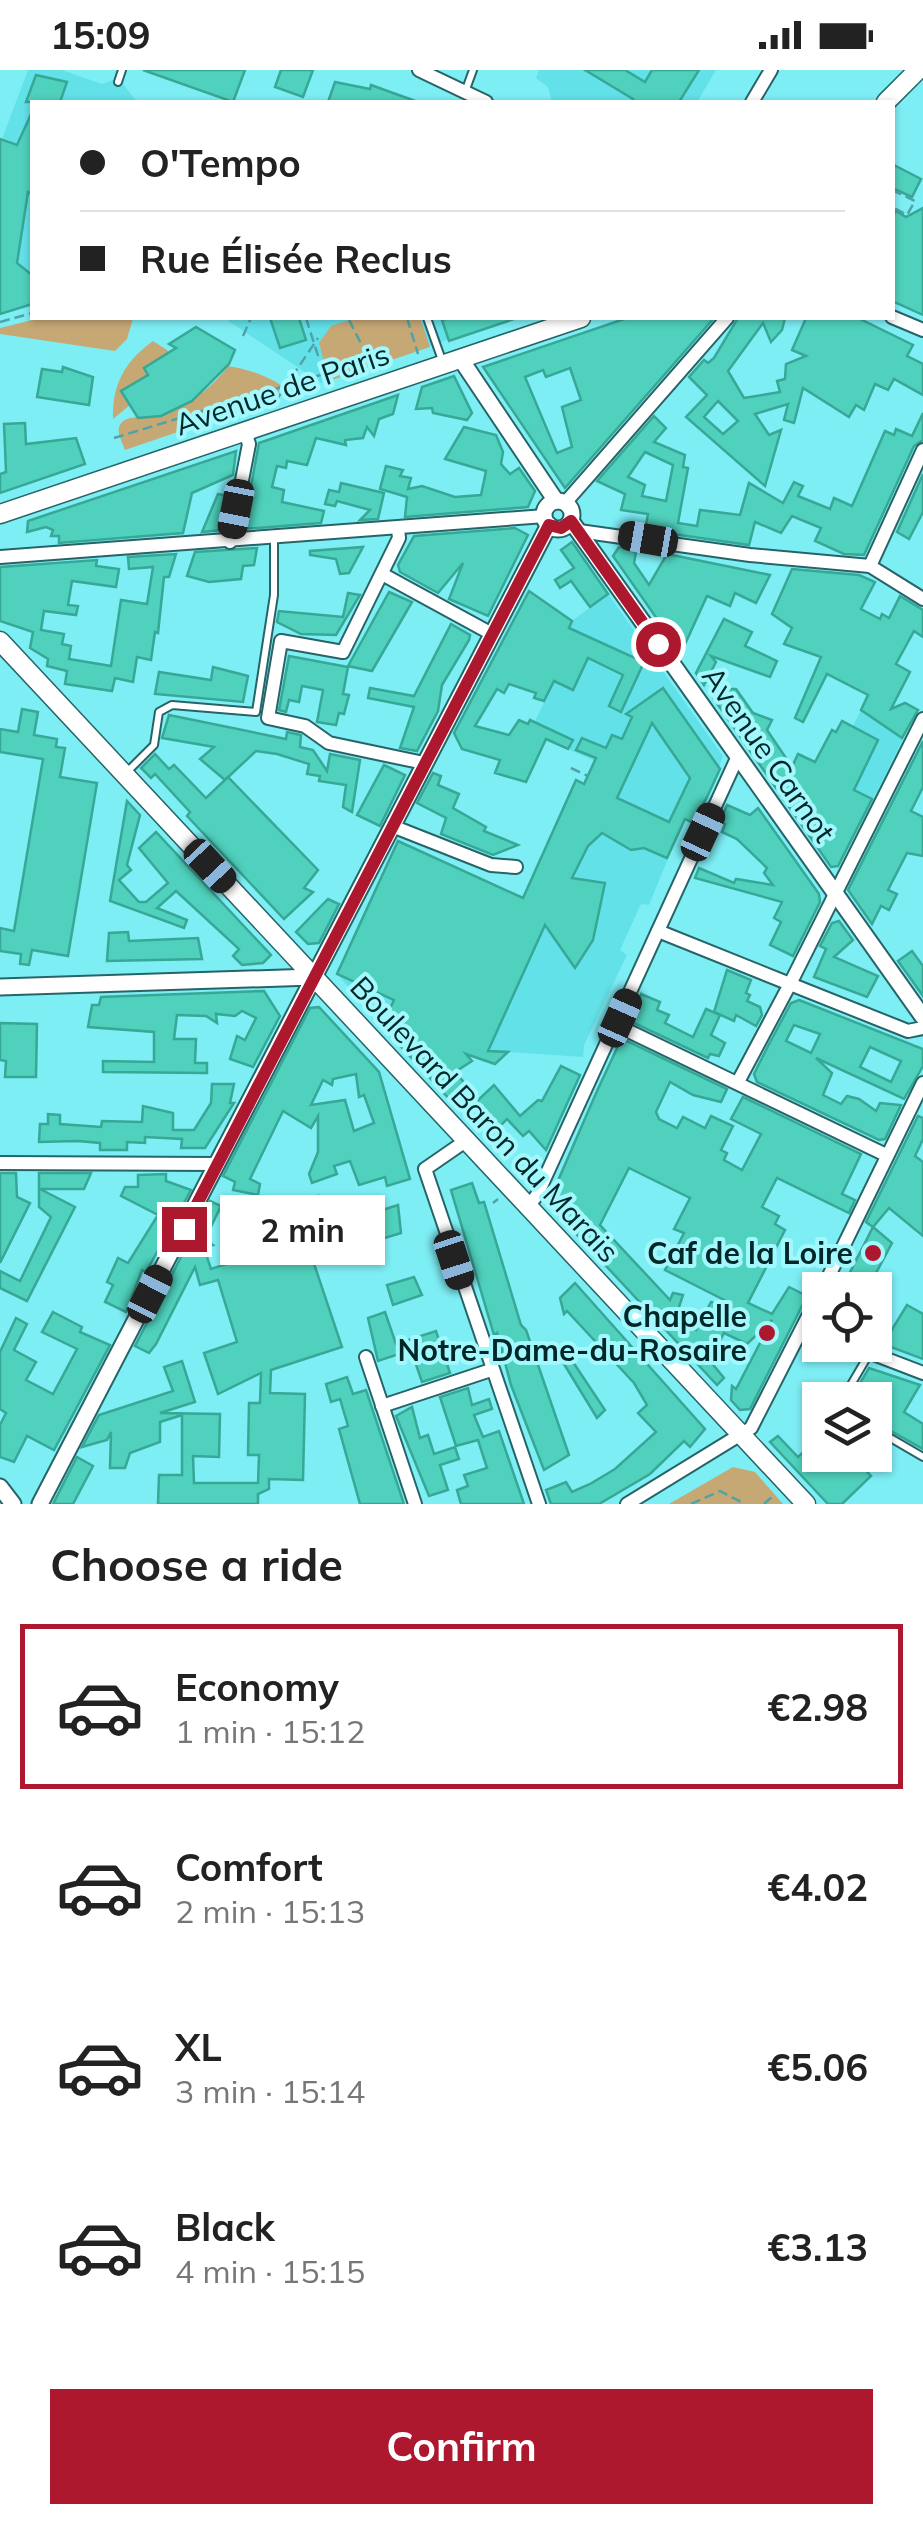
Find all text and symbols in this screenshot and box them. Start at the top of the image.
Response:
text: 15:09 [50,11,151,59]
text: O'Tempo [140,139,301,187]
text: Rue Élisée Reclus [140,235,452,283]
street label: Avenue de Paris [170,335,394,443]
car [216,477,256,541]
car [616,519,680,559]
route start [636,622,681,667]
street label: Avenue Carnot [694,659,844,849]
car [677,798,729,866]
car [179,834,241,898]
street label: Boulevard Baron du Marais [342,968,628,1270]
car [594,984,646,1052]
callout: 2 min [219,1194,384,1264]
route end [162,1207,207,1252]
text: 2 min [260,1210,345,1250]
car [430,1227,478,1293]
place label: Caf de la Loire [647,1234,853,1272]
marker: Caf de la Loire [862,1242,884,1264]
car [123,1260,177,1328]
map controls [802,1272,892,1472]
button: locate [802,1272,892,1362]
place label: Chapelle Notre-Dame-du-Rosaire [398,1297,747,1369]
marker: Chapelle Notre-Dame-du-Rosaire [756,1322,778,1344]
button: layers [802,1382,892,1472]
text: Choose a ride [50,1536,343,1592]
icon: car [55,1662,145,1752]
text: Economy [175,1663,339,1711]
text: €2.98 [767,1683,868,1731]
text: 1 min · 15:12 [175,1711,365,1751]
icon: car [55,1842,145,1932]
text: Comfort [175,1843,323,1891]
text: €4.02 [767,1863,868,1911]
text: 2 min · 15:13 [175,1891,365,1931]
icon: car [55,2022,145,2112]
text: XL [175,2023,222,2071]
text: €5.06 [767,2043,868,2091]
text: 3 min · 15:14 [175,2071,365,2111]
icon: car [55,2202,145,2292]
text: Black [175,2203,275,2251]
text: €3.13 [767,2223,868,2271]
text: 4 min · 15:15 [175,2251,365,2291]
button: Confirm [50,2389,873,2504]

